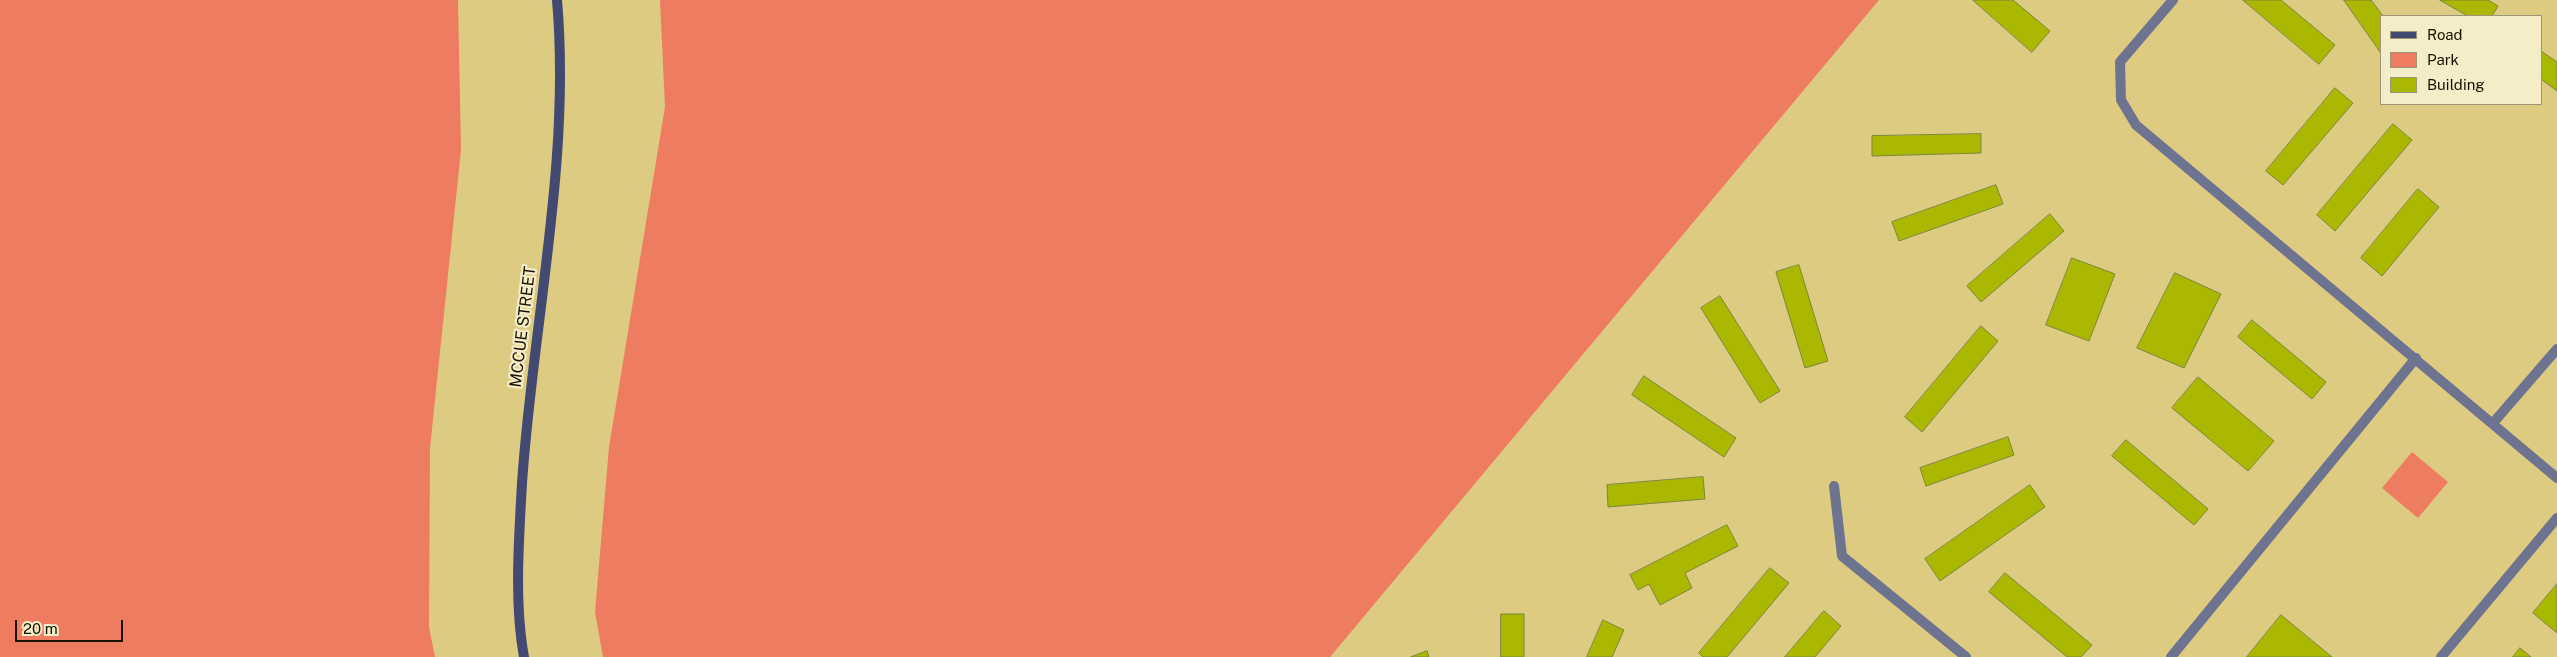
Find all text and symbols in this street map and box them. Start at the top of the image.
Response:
legend [2380,15,2542,105]
text: Road [2427,26,2463,43]
text: Park [2427,51,2459,68]
text: Building [2427,76,2485,93]
street label: MCCUE STREET [506,265,540,389]
scale bar [18,610,125,642]
text: 20 m [23,620,58,637]

